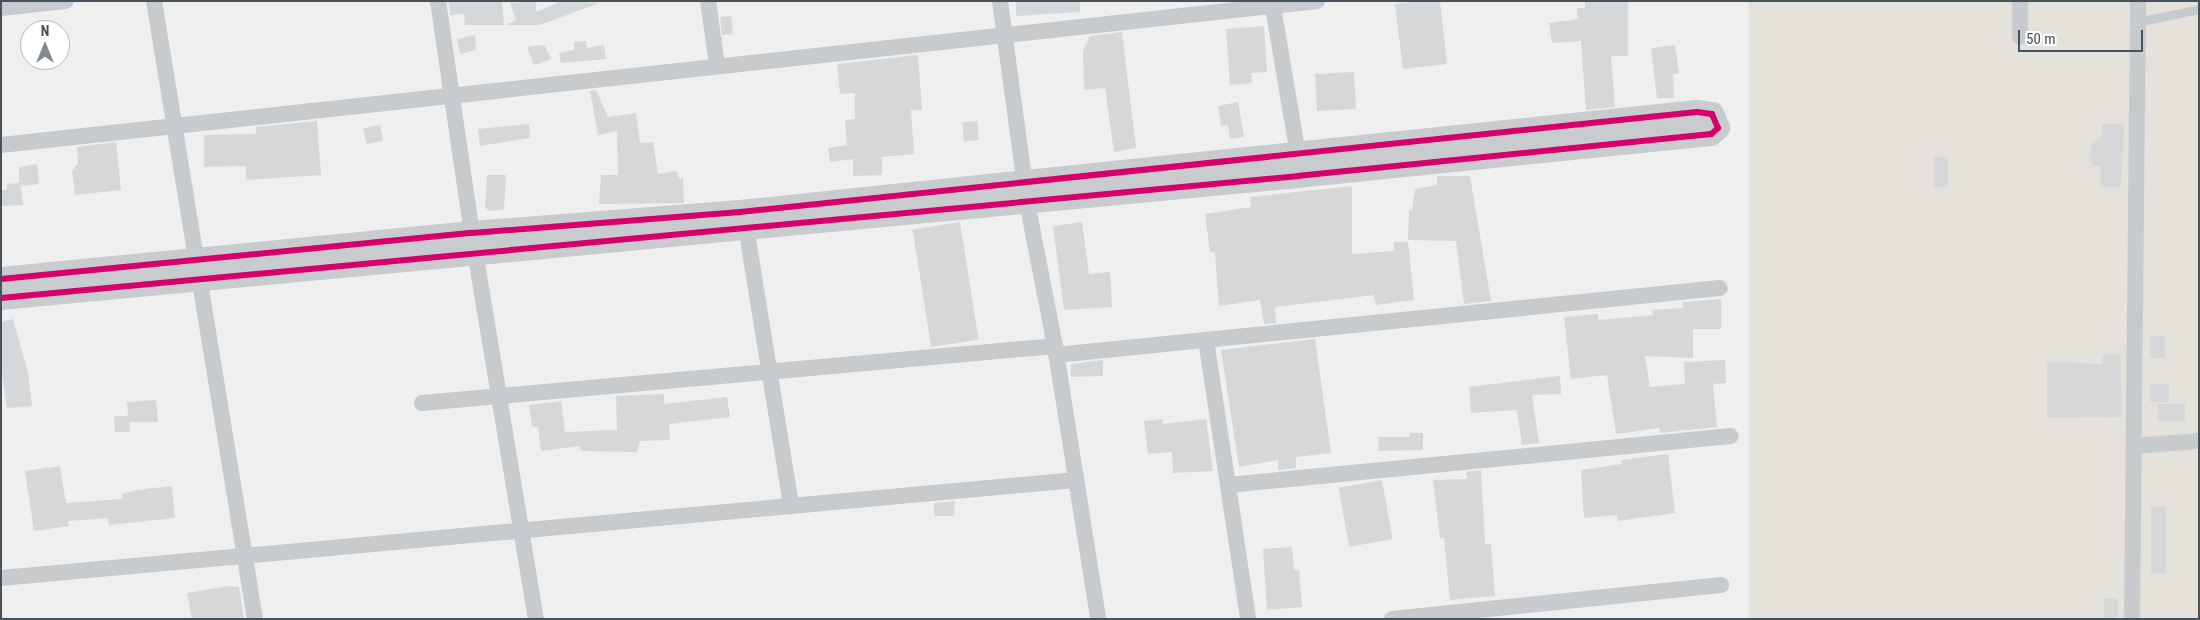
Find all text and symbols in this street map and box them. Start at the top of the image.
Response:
north arrow [20,20,70,70]
scale bar [2020,20,2145,52]
text: N [41,23,49,39]
text: 50 m [2026,30,2056,48]

